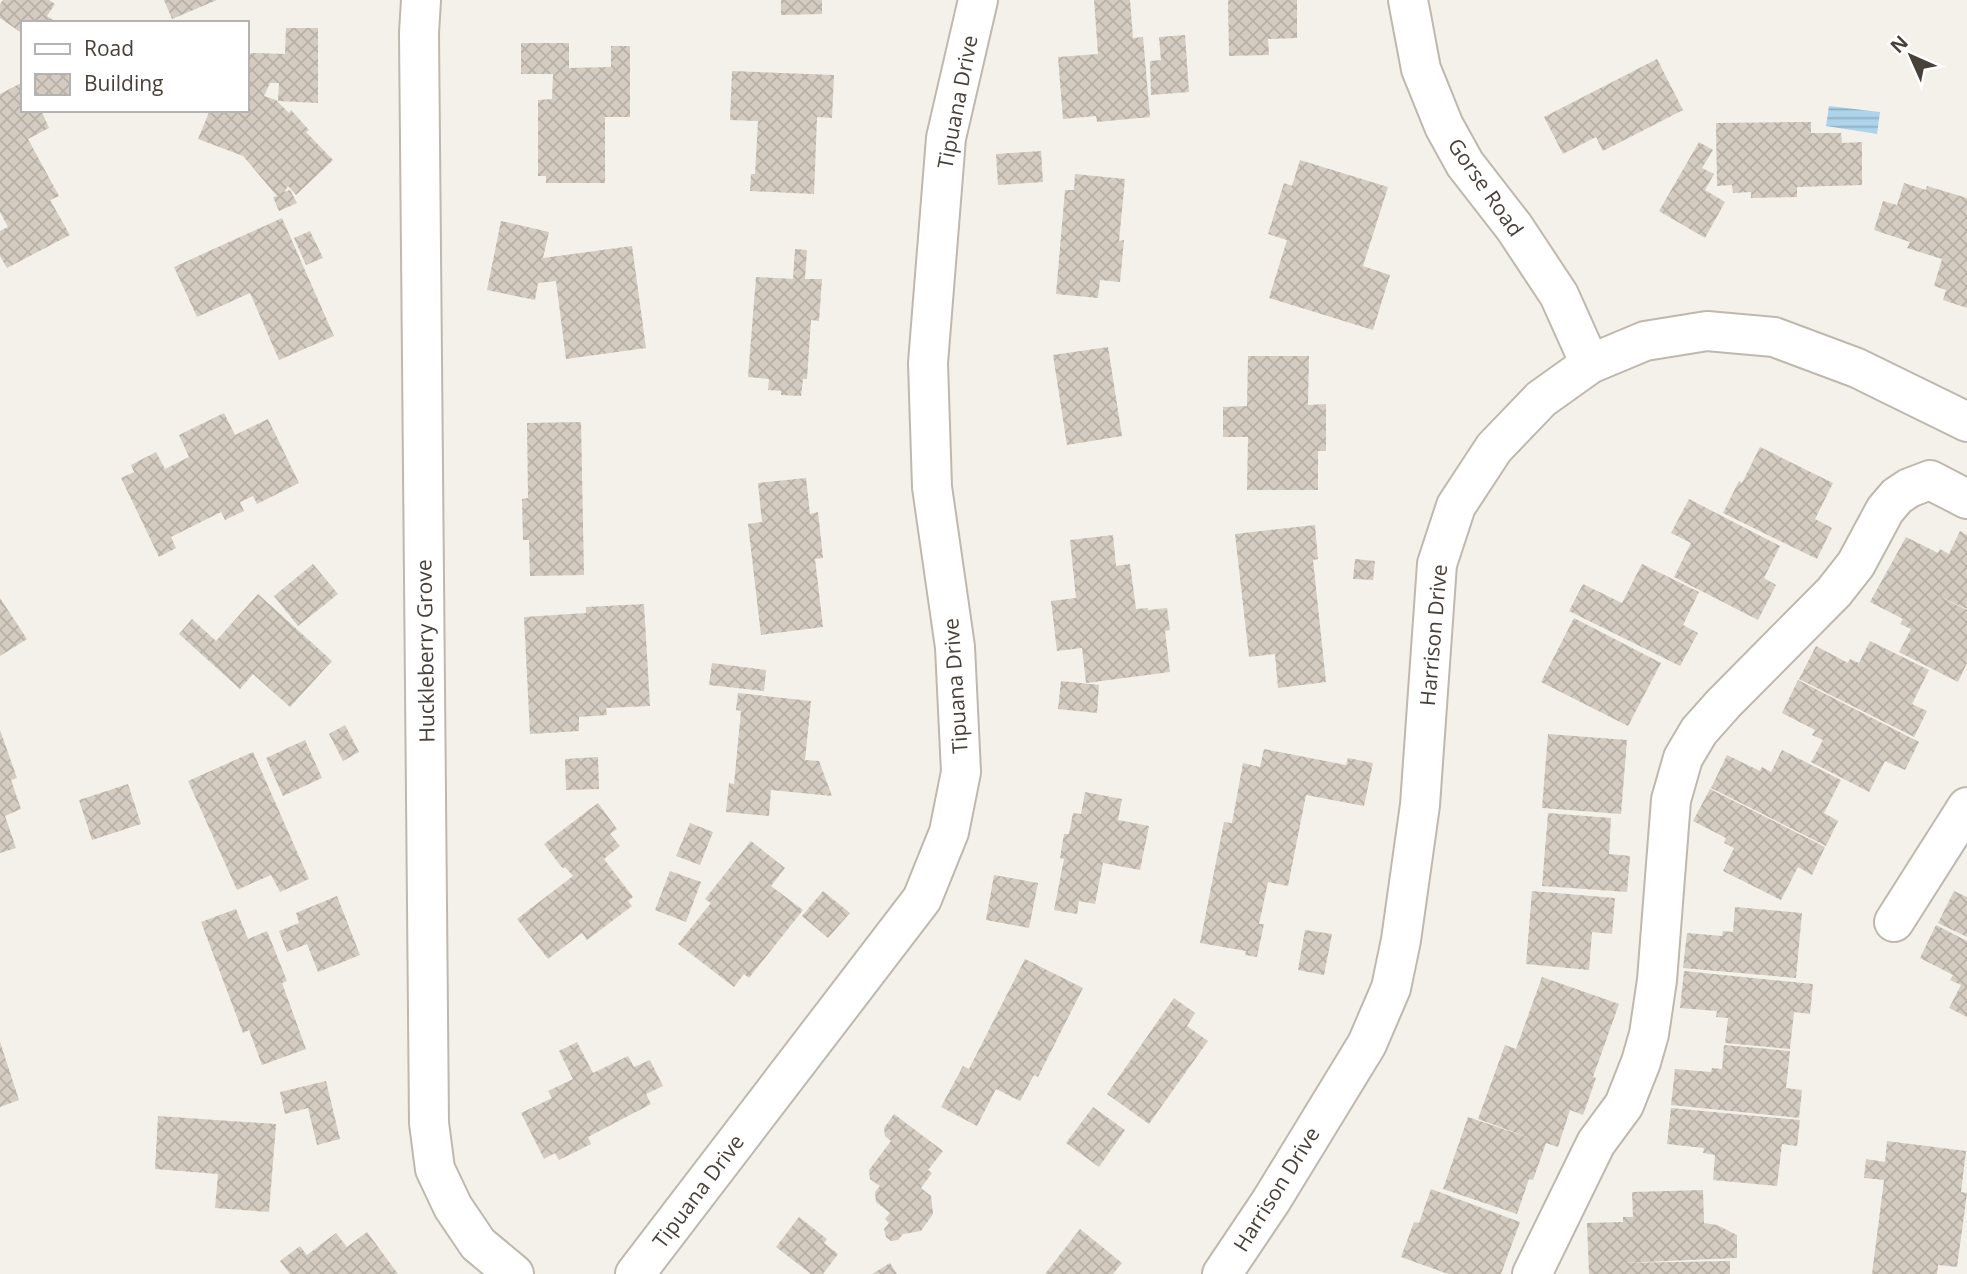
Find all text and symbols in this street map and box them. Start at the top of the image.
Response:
legend [21,21,248,112]
north arrow [1876,21,1946,91]
text: N [1884,29,1914,59]
street label: Tipuana Drive [930,33,984,171]
text: Road [84,34,134,62]
text: Building [84,69,163,97]
street label: Gorse Road [1442,132,1530,242]
street label: Huckleberry Grove [409,559,441,743]
street label: Harrison Drive [1413,563,1453,707]
street label: Tipuana Drive [936,617,974,755]
street label: Harrison Drive [1227,1121,1325,1257]
street label: Tipuana Drive [646,1128,750,1254]

